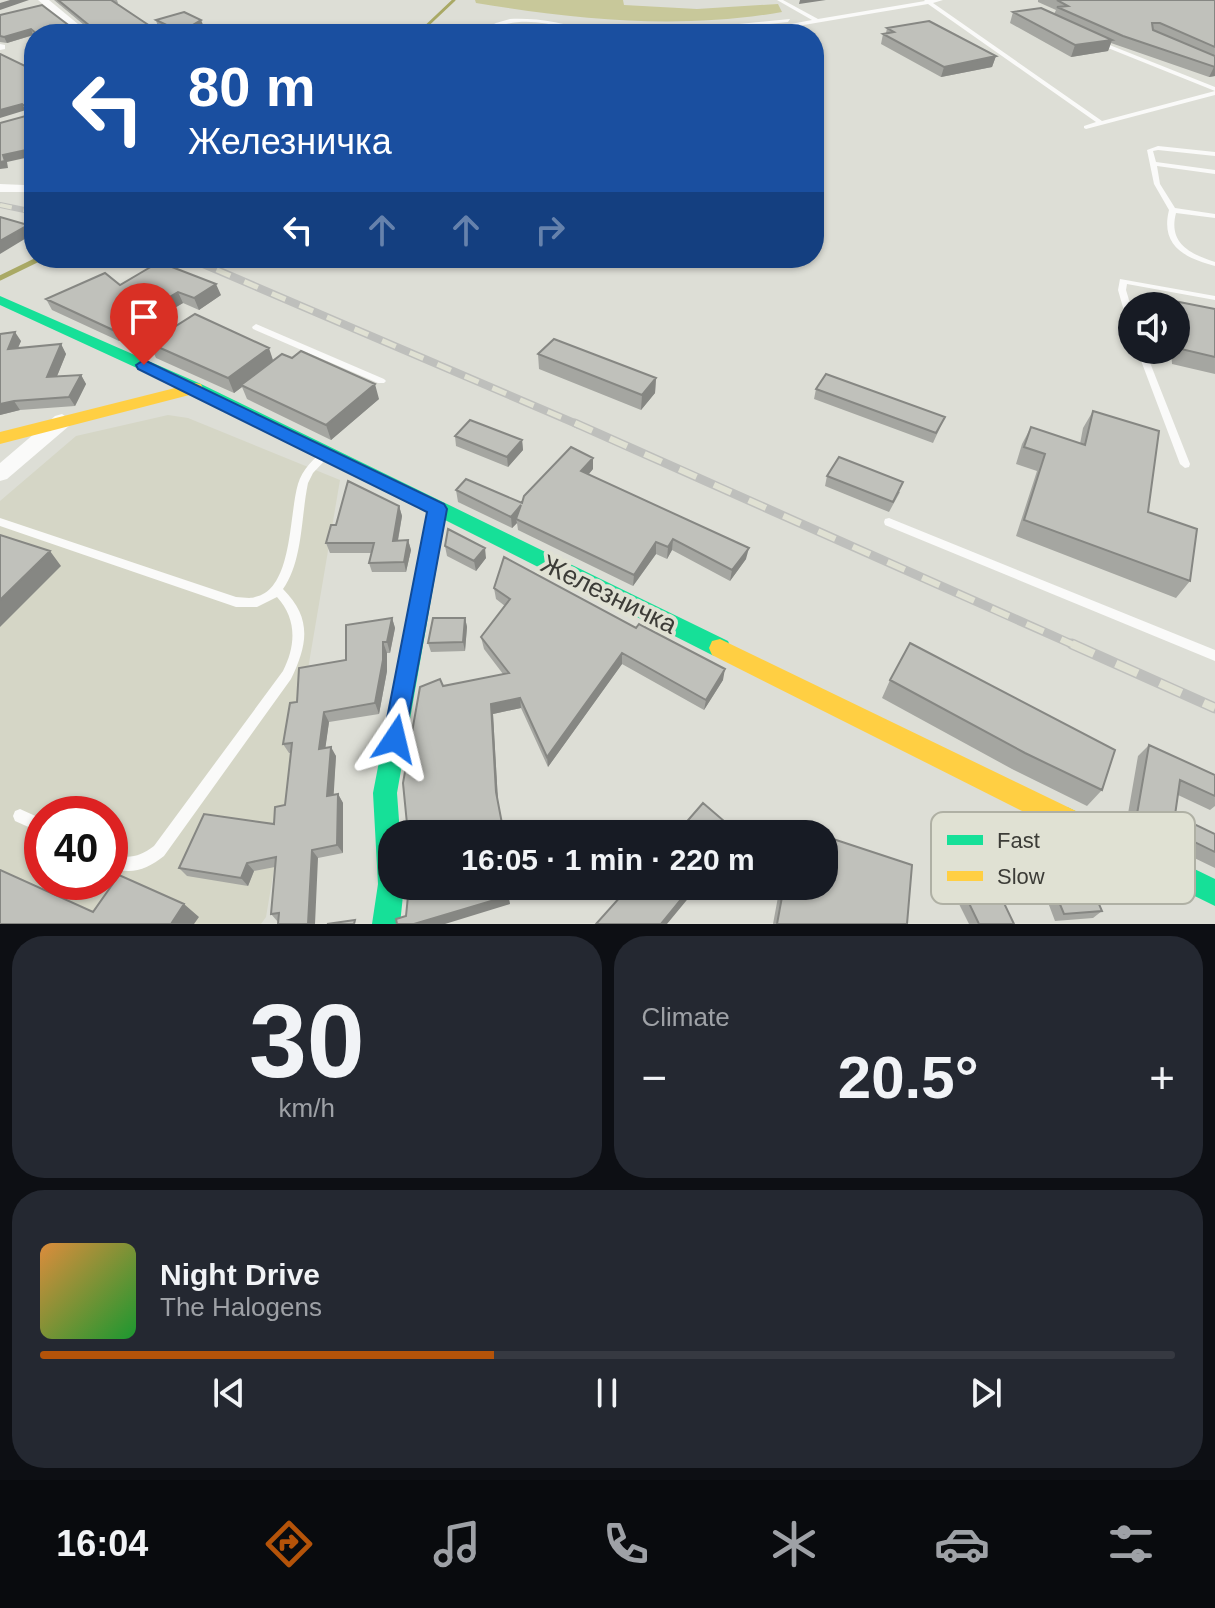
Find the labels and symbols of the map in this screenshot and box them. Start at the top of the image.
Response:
pin [110,283,178,365]
street label: Железничка [536,548,682,640]
position arrow [353,697,437,781]
speed limit sign: 40 [24,796,128,900]
legend [931,812,1195,904]
text: Fast [997,828,1040,853]
text: Slow [997,864,1045,889]

